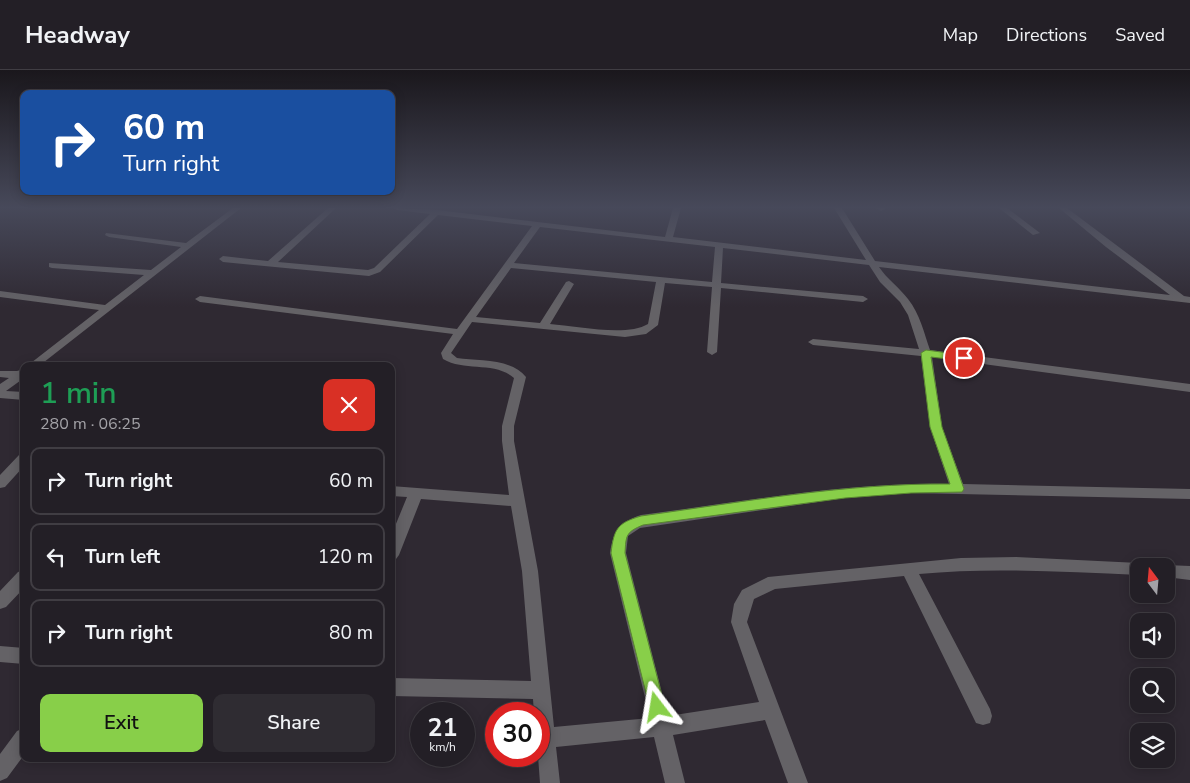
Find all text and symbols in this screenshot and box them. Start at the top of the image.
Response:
text: Headway [25,19,130,51]
text: Map [943,23,978,47]
text: Directions [1006,23,1087,47]
text: Saved [1115,23,1165,47]
text: 60 m [123,104,205,151]
icon: right [40,110,105,175]
text: Turn right [123,149,219,179]
pin [943,337,985,379]
icon: arrive [950,344,978,372]
text: 1 min [40,373,116,414]
button: close [323,379,375,431]
text: 280 m · 06:25 [40,413,141,435]
icon: right [42,467,70,495]
text: Turn right [85,468,172,494]
text: 60 m [329,468,373,494]
icon: left [42,543,70,571]
text: Turn left [85,544,160,570]
text: 120 m [318,544,373,570]
north arrow [1130,558,1175,602]
map controls [1130,558,1175,768]
button: sound [1130,613,1175,658]
icon: right [42,619,70,647]
text: Turn right [85,620,172,646]
text: 80 m [329,620,373,646]
button: search [1130,668,1175,713]
position arrow [630,680,682,732]
button: Exit [40,694,203,752]
button: Share [213,694,375,752]
speed limit sign: 30 [485,702,550,767]
text: 21 [427,711,458,745]
button: layers [1130,723,1175,768]
text: km/h [429,739,456,755]

